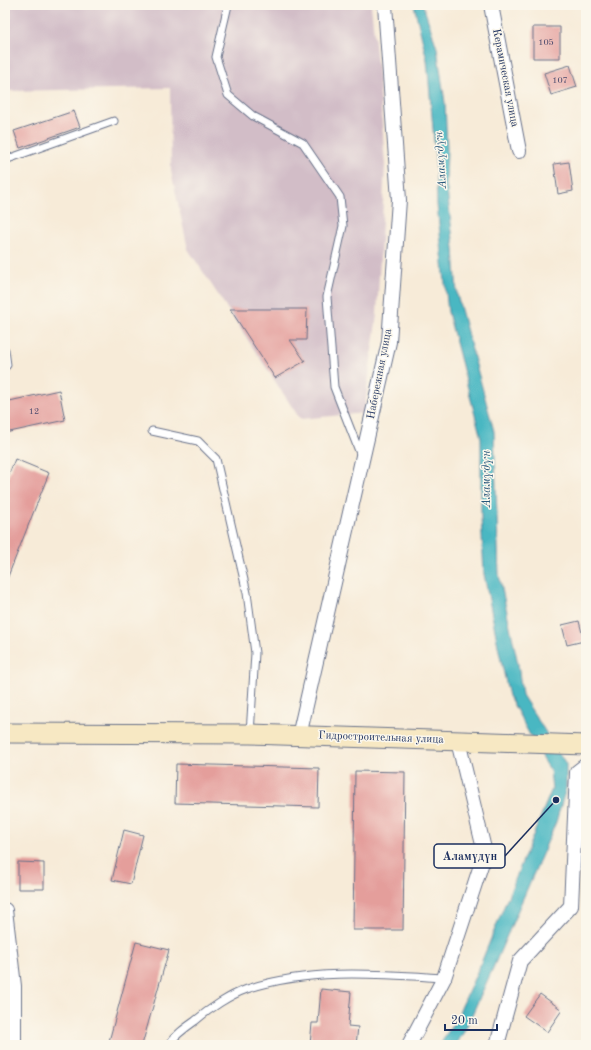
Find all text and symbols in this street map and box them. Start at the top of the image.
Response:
street label: Керамическая улица [490,28,520,129]
house number: 105 [538,38,554,47]
house number: 107 [552,76,568,85]
water label: Аламүдүн [433,131,449,190]
street label: Набережная улица [366,327,394,420]
house number: 12 [29,407,39,416]
water label: Аламүдүн [481,450,493,509]
street label: Гидростроительная улица [318,730,444,746]
callout: Аламүдүн [434,844,505,868]
text: Аламүдүн [443,851,498,863]
scale bar [445,1006,497,1032]
text: 20 m [451,1015,478,1027]

